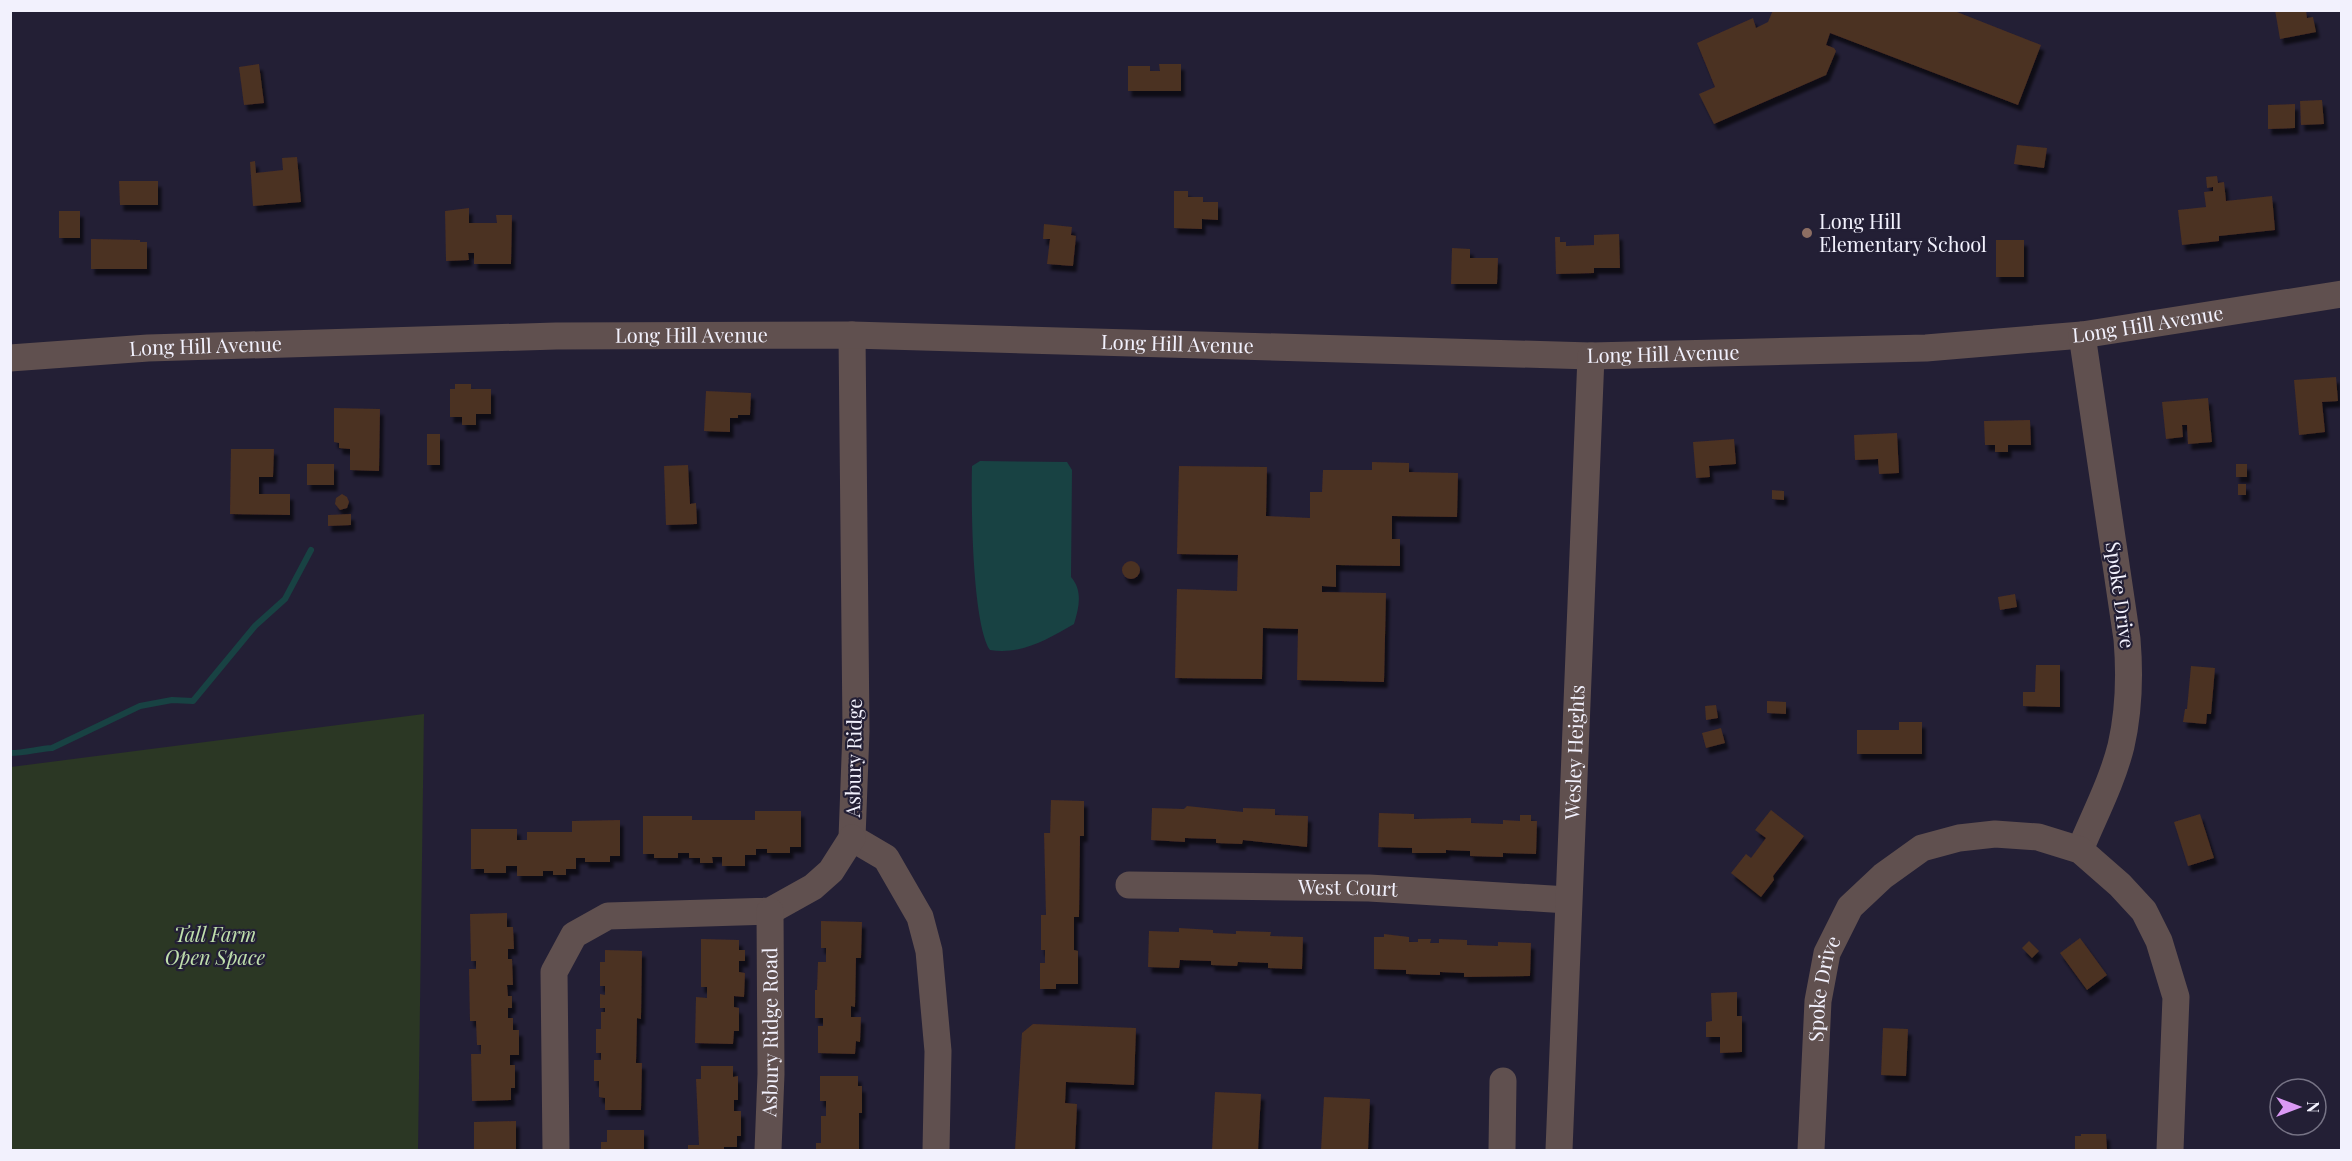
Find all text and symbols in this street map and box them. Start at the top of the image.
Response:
place label: Long Hill Elementary School [1819,207,1987,257]
marker: Long Hill Elementary School [1800,226,1814,240]
street label: Long Hill Avenue [2071,298,2225,348]
street label: Long Hill Avenue [615,320,768,348]
street label: Long Hill Avenue [1101,327,1254,358]
street label: Long Hill Avenue [128,329,282,361]
street label: Long Hill Avenue [1586,337,1740,368]
street label: Spoke Drive [2101,540,2142,650]
street label: Wesley Heights [1557,684,1590,821]
street label: Asbury Ridge [838,698,867,819]
street label: West Court [1297,872,1400,902]
park label: Tall Farm Open Space [165,920,266,970]
street label: Spoke Drive [1801,930,1846,1043]
street label: Asbury Ridge Road [754,947,783,1118]
north arrow [2268,1077,2328,1137]
text: N [2303,1101,2324,1113]

